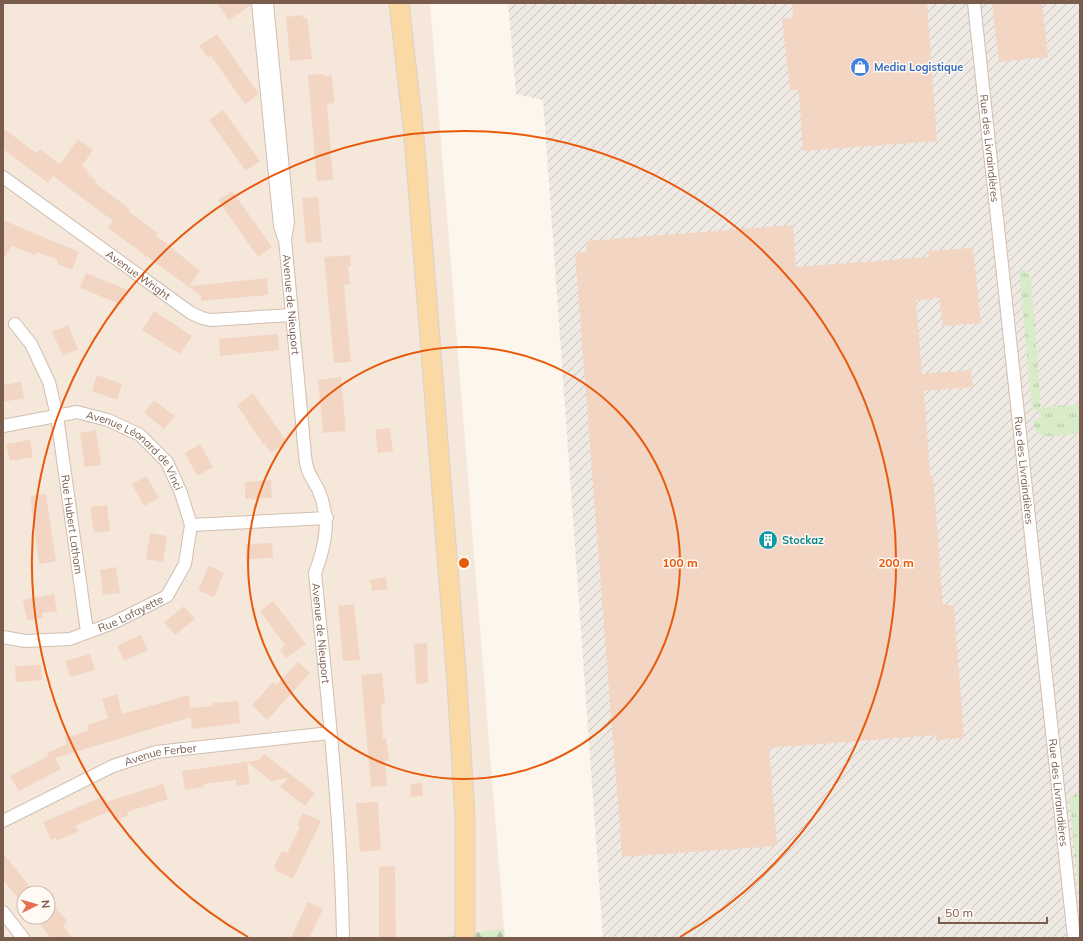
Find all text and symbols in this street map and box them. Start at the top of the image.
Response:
shop icon: Media Logistique [849,56,871,78]
place label: Media Logistique [874,60,963,74]
street label: Rue des Livraindières [977,93,1002,203]
street label: Avenue Wright [103,247,173,303]
street label: Avenue de Nieuport [279,254,303,355]
street label: Avenue Léonard de Vinci [85,408,186,492]
street label: Rue des Livraindières [1011,416,1037,525]
street label: Rue Hubert Latham [58,474,86,575]
building icon: Stockaz [757,529,779,551]
place label: Stockaz [782,533,824,547]
text: 100 m [662,555,698,570]
text: 200 m [878,555,914,570]
centre of rings [457,556,471,570]
street label: Avenue de Nieuport [309,582,333,684]
street label: Rue Lafayette [96,592,165,635]
street label: Rue des Livraindières [1046,738,1071,847]
street label: Avenue Ferber [122,741,197,769]
north arrow [16,885,56,925]
text: N [39,899,53,909]
scale bar [939,899,1047,925]
text: 50 m [945,905,973,920]

